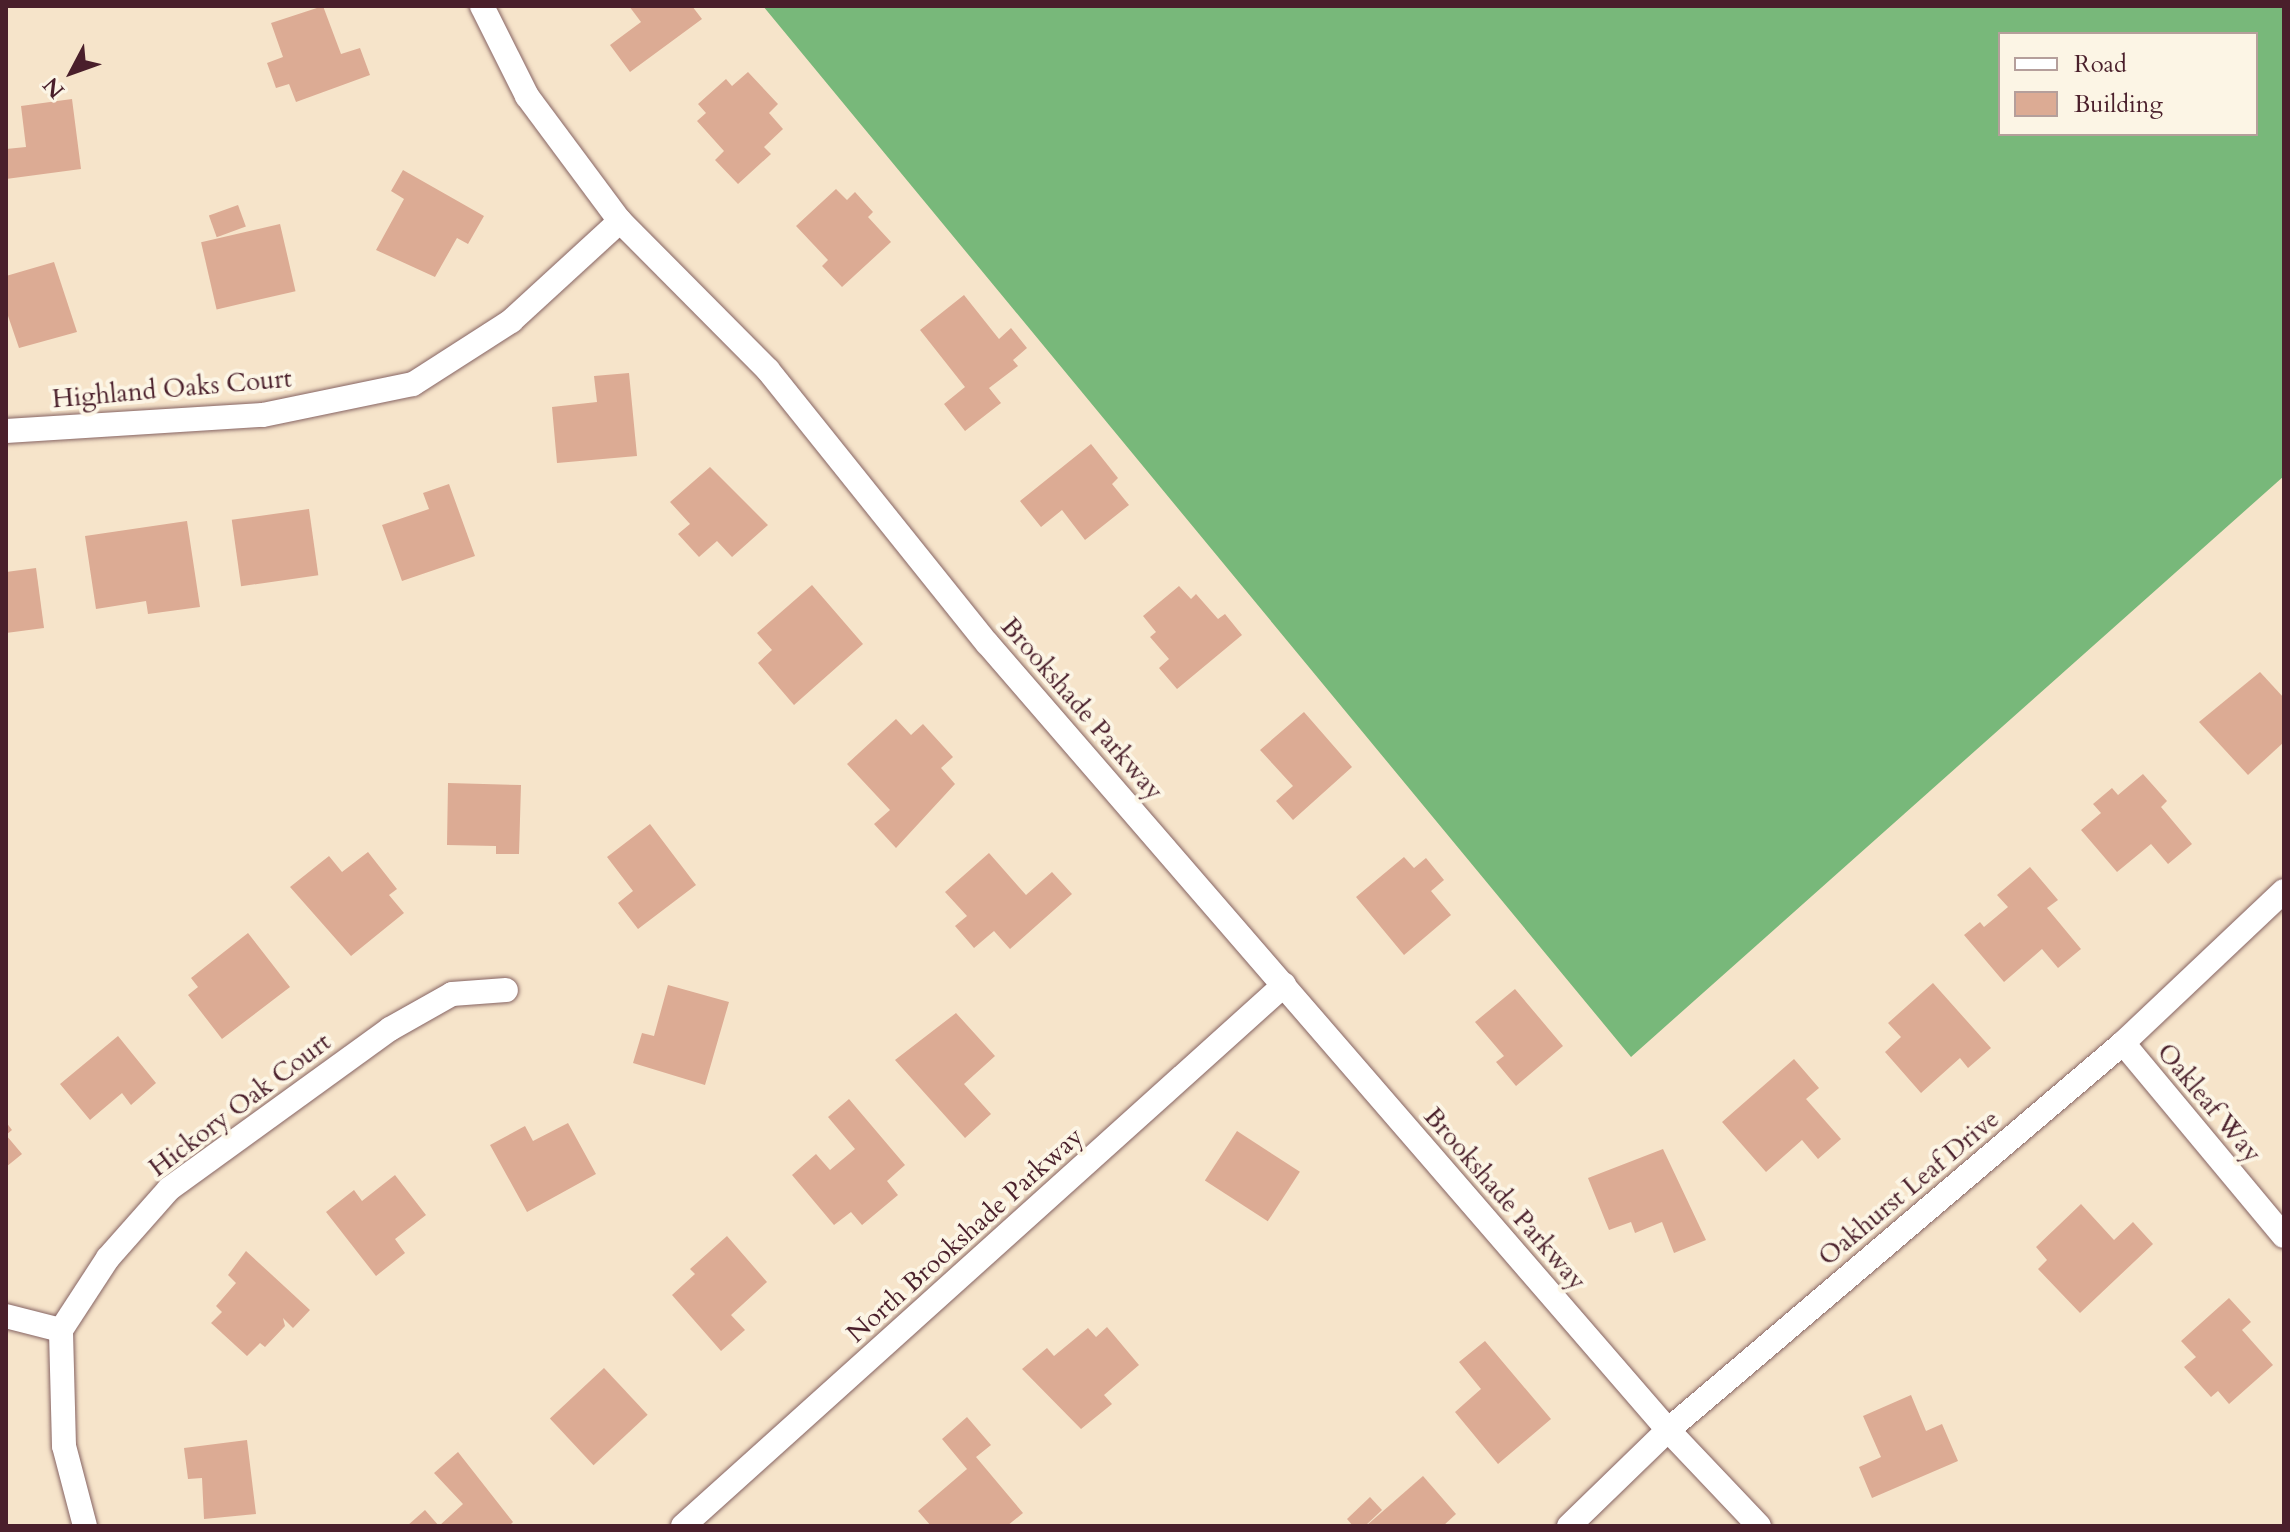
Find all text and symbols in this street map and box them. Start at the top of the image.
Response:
north arrow [32,32,112,112]
legend [1998,32,2258,136]
text: Road [2074,48,2127,81]
text: N [36,71,71,105]
text: Building [2074,88,2163,121]
street label: Highland Oaks Court [51,363,293,415]
street label: Brookshade Parkway [994,611,1170,807]
street label: Hickory Oak Court [143,1026,337,1184]
street label: Oakleaf Way [2150,1037,2268,1169]
street label: Brookshade Parkway [1417,1101,1593,1297]
street label: Oakhurst Leaf Drive [1812,1103,2006,1273]
street label: North Brookshade Parkway [840,1121,1090,1349]

